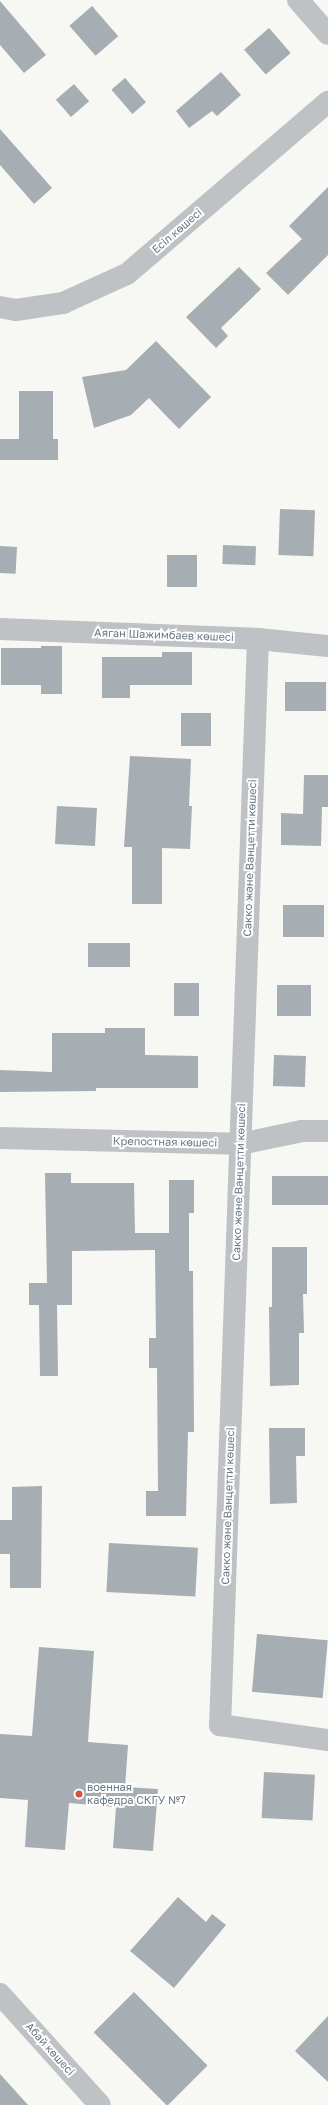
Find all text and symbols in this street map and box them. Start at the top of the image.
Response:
street label: Есіл көшесі [149,206,205,256]
street label: Аяган Шажимбаев көшесі [94,626,234,644]
street label: Сакко және Ванцетти көшесі [241,779,259,937]
street label: Сакко және Ванцетти көшесі [230,1103,248,1261]
street label: Крепостная көшесі [113,1134,217,1150]
street label: Сакко және Ванцетти көшесі [219,1427,237,1585]
place label: военная кафедра СКГУ №7 [87,1781,186,1807]
marker: военная кафедра СКГУ №7 [74,1789,84,1799]
street label: Абай көшесі [23,2020,77,2078]

